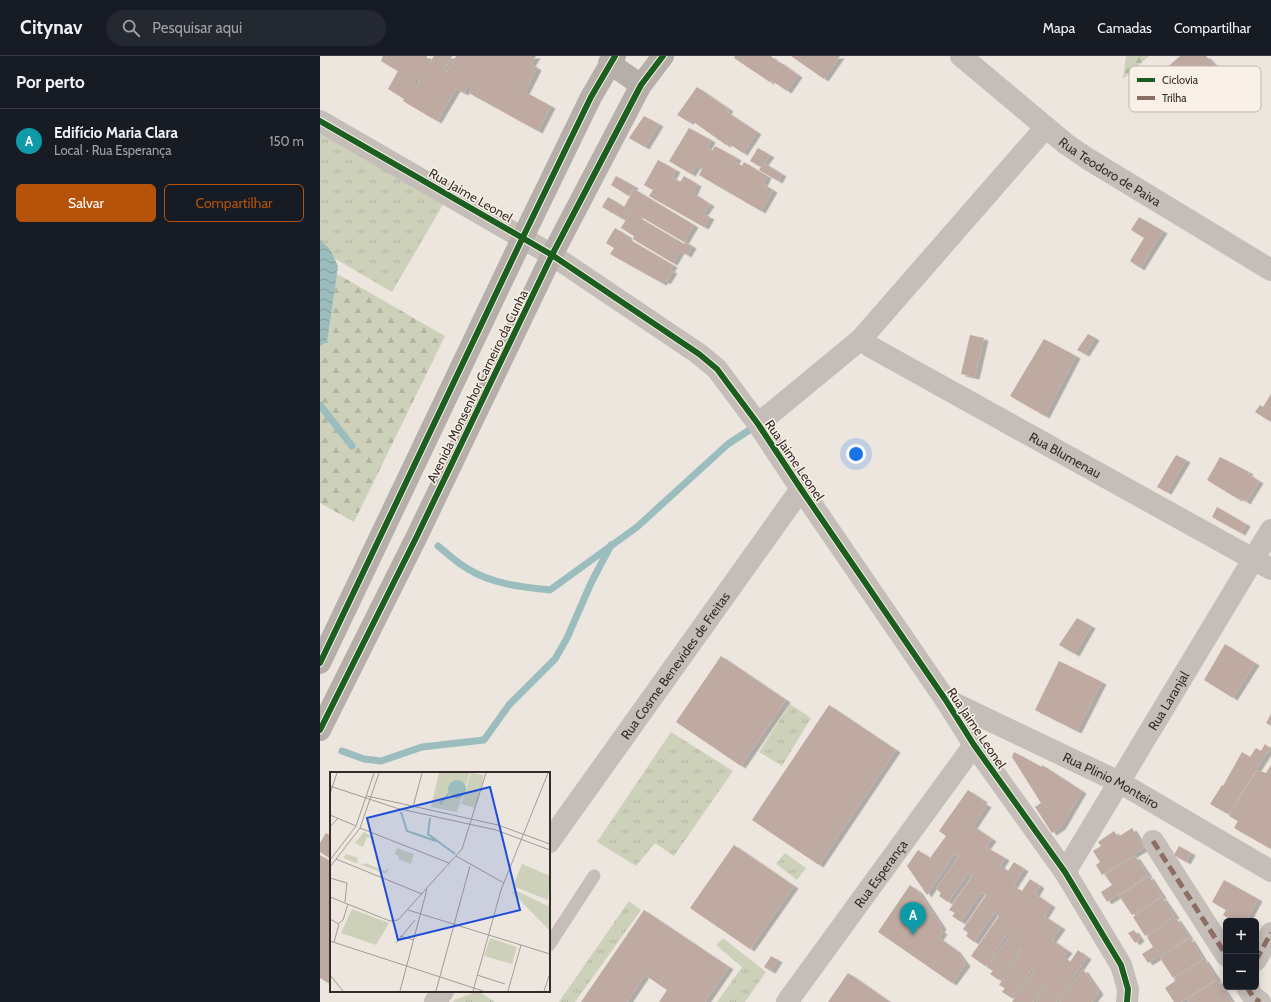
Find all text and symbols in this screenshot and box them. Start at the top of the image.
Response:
search box [106,10,386,46]
text: Citynav [20,16,82,39]
icon: search [120,17,142,39]
text: Pesquisar aqui [152,19,242,37]
text: Mapa [1043,19,1075,37]
text: Camadas [1097,19,1152,37]
text: Compartilhar [1174,19,1251,37]
legend [1129,66,1261,112]
text: Por perto [16,72,85,92]
text: Ciclovia [1162,73,1199,87]
text: Trilha [1162,91,1187,105]
text: Edifício Maria Clara [54,124,178,142]
text: A [25,133,33,149]
text: 150 m [269,133,304,149]
street label: Rua Teodoro de Paiva [1056,134,1165,210]
text: Local · Rua Esperança [54,142,171,158]
street label: Rua Jaime Leonel [426,165,516,225]
button: Salvar [16,184,156,222]
button: Compartilhar [164,184,304,222]
street label: Avenida Monsenhor Carneiro da Cunha [423,286,531,485]
street label: Rua Jaime Leonel [762,417,828,503]
street label: Rua Blumenau [1027,428,1104,481]
your location [846,444,866,464]
street label: Rua Cosme Benevides de Freitas [617,588,733,742]
street label: Rua Laranjal [1144,668,1192,733]
street label: Rua Jaime Leonel [944,685,1010,771]
street label: Rua Plinio Monteiro [1060,748,1162,812]
inset map [330,772,550,992]
street label: Rua Esperança [851,836,911,910]
pin: A [900,902,926,935]
map controls [1223,918,1259,990]
button: + [1223,918,1259,954]
button: − [1223,954,1259,990]

